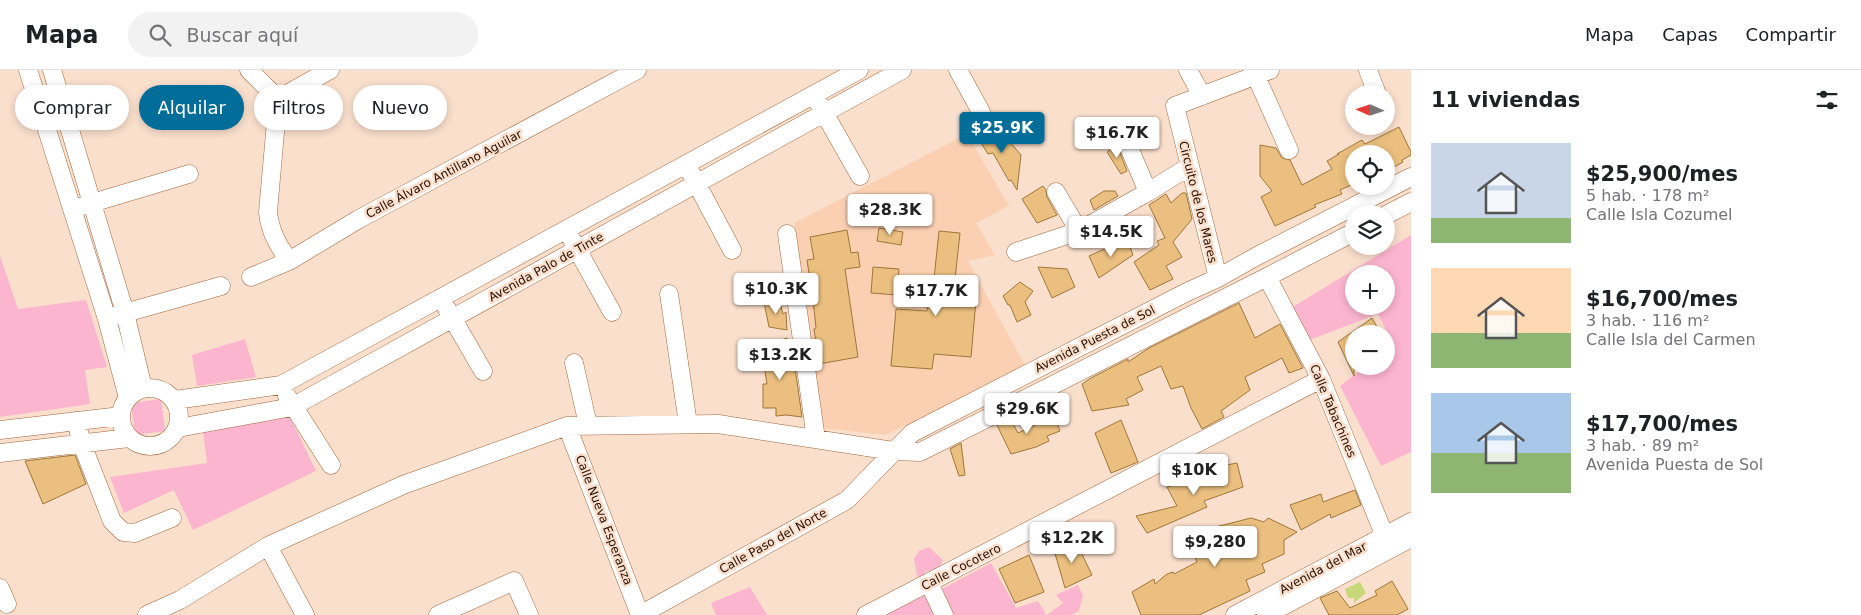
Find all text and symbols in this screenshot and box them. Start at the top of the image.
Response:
search box [128,12,478,57]
text: Mapa [25,21,98,49]
icon: search [146,21,174,49]
text: Buscar aquí [186,24,298,46]
text: Mapa [1585,24,1634,45]
text: Capas [1662,24,1718,45]
text: Compartir [1746,24,1836,45]
chip: Comprar [15,85,129,130]
chip: Alquilar [139,85,244,130]
chip: Filtros [254,85,343,130]
chip: Nuevo [353,85,447,130]
north arrow [1345,85,1395,135]
map controls [1345,85,1395,375]
icon: filters [1813,86,1841,114]
text: 11 viviendas [1431,88,1580,112]
pin: $25.9K [961,112,1043,154]
pin: $16.7K [1076,116,1158,159]
text: $25.9K [970,118,1034,137]
text: $16.7K [1085,123,1149,142]
street label: Calle Álvaro Antillano Aguilar [363,126,524,221]
street label: Circuito de los Mares [1176,139,1220,265]
button: locate [1345,145,1395,195]
text: $25,900/mes [1586,162,1738,186]
icon: home [1471,163,1531,223]
text: 5 hab. · 178 m² [1586,186,1709,205]
pin: $28.3K [849,194,931,236]
text: $28.3K [858,200,922,219]
button: layers [1345,205,1395,255]
text: Calle Isla Cozumel [1586,205,1733,224]
pin: $14.5K [1070,216,1152,258]
text: $14.5K [1079,222,1143,241]
street label: Avenida Palo de Tinte [486,230,606,304]
button: + [1345,265,1395,315]
pin: $10.3K [735,272,817,315]
pin: $17.7K [895,274,977,317]
text: $10.3K [744,279,808,298]
text: $17.7K [904,281,968,300]
text: $16,700/mes [1586,287,1738,311]
icon: home [1471,288,1531,348]
street label: Avenida Puesta de Sol [1033,303,1157,375]
text: 3 hab. · 116 m² [1586,311,1709,330]
button: − [1345,325,1395,375]
text: Calle Isla del Carmen [1586,330,1756,349]
pin: $13.2K [739,338,821,381]
text: $13.2K [748,345,812,364]
street label: Calle Tabachines [1307,362,1359,460]
pin: $29.6K [986,392,1068,435]
text: $29.6K [995,399,1059,418]
text: $17,700/mes [1586,412,1738,436]
icon: home [1471,413,1531,473]
text: 3 hab. · 89 m² [1586,436,1699,455]
street label: Calle Nueva Esperanza [573,453,635,587]
pin: $10K [1164,454,1224,496]
text: Avenida Puesta de Sol [1586,455,1763,474]
text: $10K [1171,460,1217,479]
street label: Calle Paso del Norte [717,506,829,576]
pin: $12.2K [1031,522,1113,564]
pin: $9,280 [1174,526,1256,568]
text: $12.2K [1040,528,1104,547]
text: $9,280 [1184,532,1246,551]
street label: Avenida del Mar [1277,539,1369,597]
street label: Calle Cocotero [919,541,1003,593]

